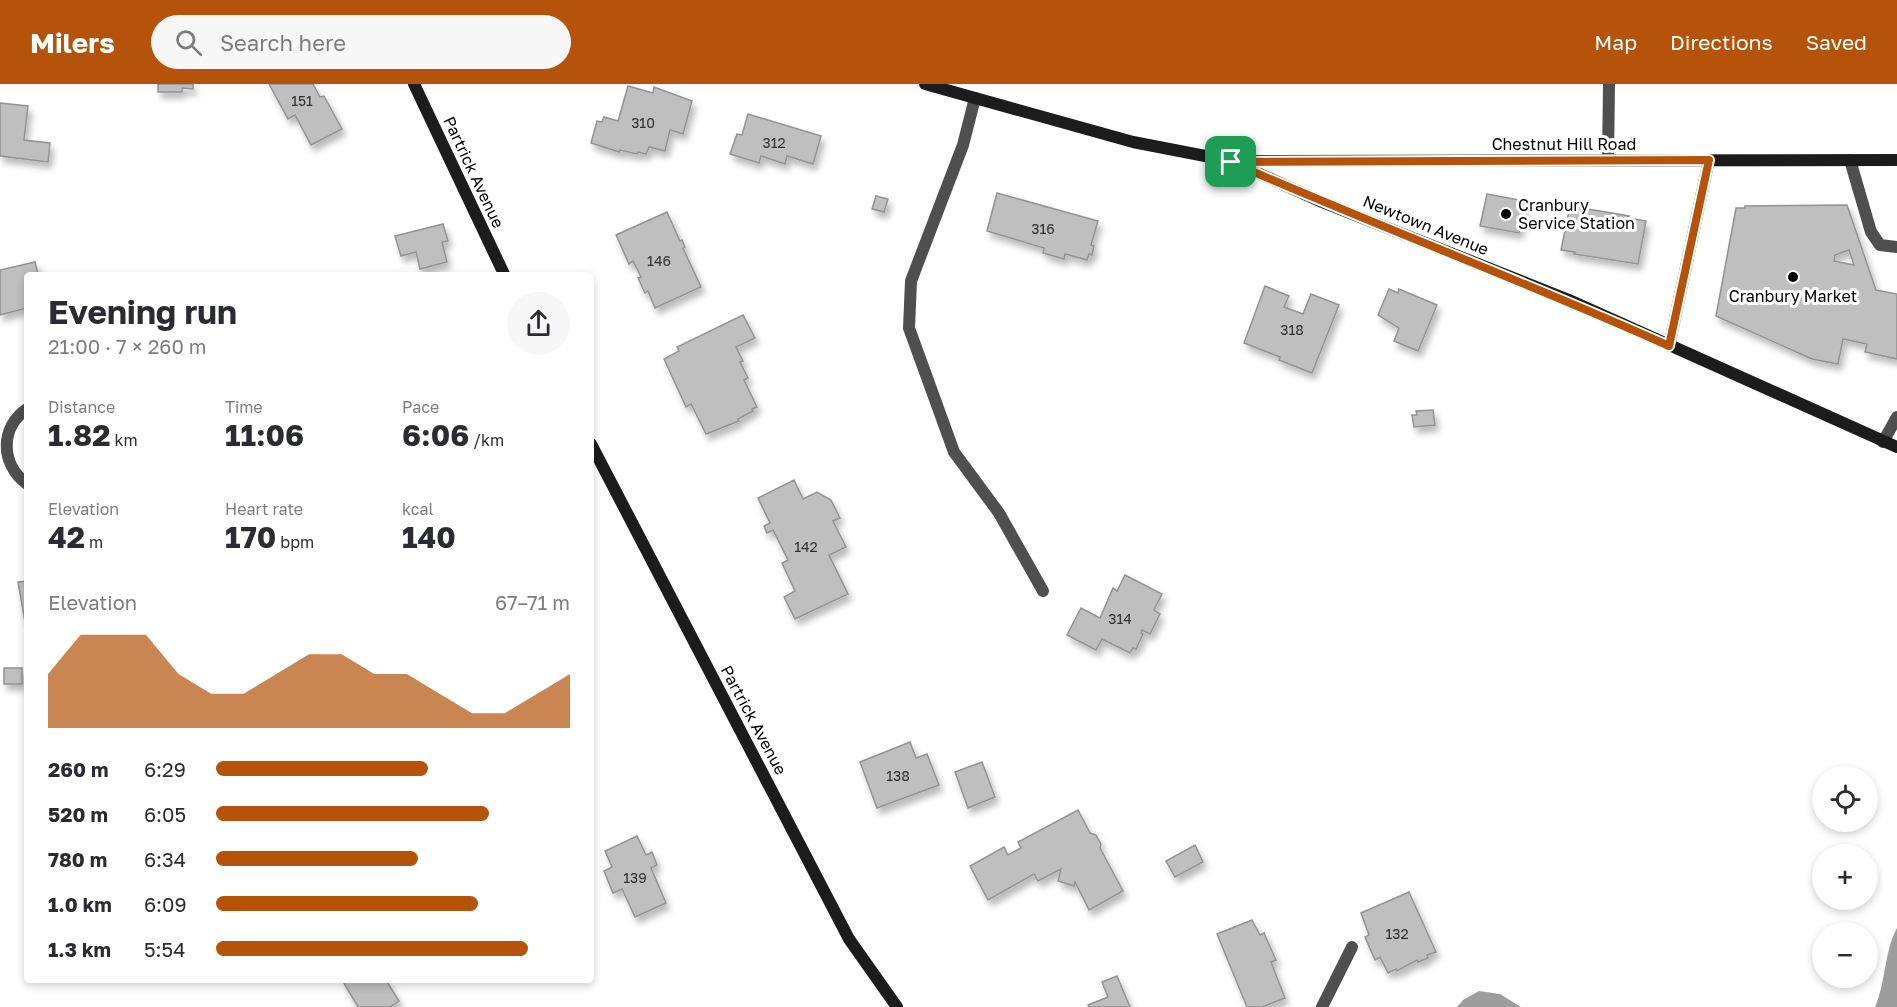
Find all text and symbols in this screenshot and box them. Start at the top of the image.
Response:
search box [151,15,571,69]
text: Milers [30,26,115,59]
icon: search [172,26,205,59]
text: Search here [220,29,346,56]
text: Map [1594,29,1637,55]
text: Directions [1670,29,1773,55]
text: Saved [1806,29,1867,55]
house number: 151 [291,92,313,109]
street label: Partrick Avenue [439,113,509,231]
house number: 310 [631,114,655,131]
house number: 312 [762,134,786,151]
street label: Chestnut Hill Road [1492,134,1636,154]
pin [1205,136,1256,187]
icon: arrive [1214,145,1247,178]
street label: Newtown Avenue [1360,191,1492,259]
place label: Cranbury Service Station [1518,195,1635,233]
marker: Cranbury Service Station [1499,207,1513,221]
house number: 316 [1031,220,1055,237]
house number: 146 [647,252,671,269]
marker: Cranbury Market [1786,270,1800,284]
place label: Cranbury Market [1729,286,1857,306]
text: Evening run [48,292,237,331]
button: share [507,292,570,355]
house number: 318 [1280,321,1304,338]
text: 21:00 · 7 × 260 m [48,334,207,358]
text: Distance [48,397,115,417]
text: Time [225,397,263,417]
text: Pace [402,397,439,417]
text: 1.82 [48,417,111,453]
text: 11:06 [225,417,304,453]
text: 6:06 [402,417,469,453]
text: km [111,430,138,450]
text: /km [469,430,504,450]
text: Elevation [48,499,119,519]
text: Heart rate [225,499,303,519]
text: kcal [402,499,434,519]
text: 42 [48,519,85,555]
text: 170 [225,519,276,555]
text: 140 [402,519,456,555]
text: m [85,532,103,552]
text: bpm [276,532,314,552]
house number: 142 [794,538,818,555]
text: Elevation [48,590,137,614]
text: 67–71 m [495,590,570,614]
house number: 314 [1108,610,1132,627]
street label: Partrick Avenue [717,662,791,778]
text: 260 m [48,757,108,781]
text: 6:29 [144,757,186,781]
map controls [1812,766,1878,988]
button: locate [1812,766,1878,832]
house number: 138 [886,767,910,784]
text: 520 m [48,802,108,826]
text: 6:05 [144,802,186,826]
button: + [1812,844,1878,910]
text: 780 m [48,847,107,871]
text: 6:34 [144,847,186,871]
house number: 139 [623,869,647,886]
text: 1.0 km [48,892,112,916]
text: 6:09 [144,892,187,916]
button: − [1812,922,1878,988]
house number: 132 [1385,925,1409,942]
text: 1.3 km [48,937,111,961]
text: 5:54 [144,937,185,961]

